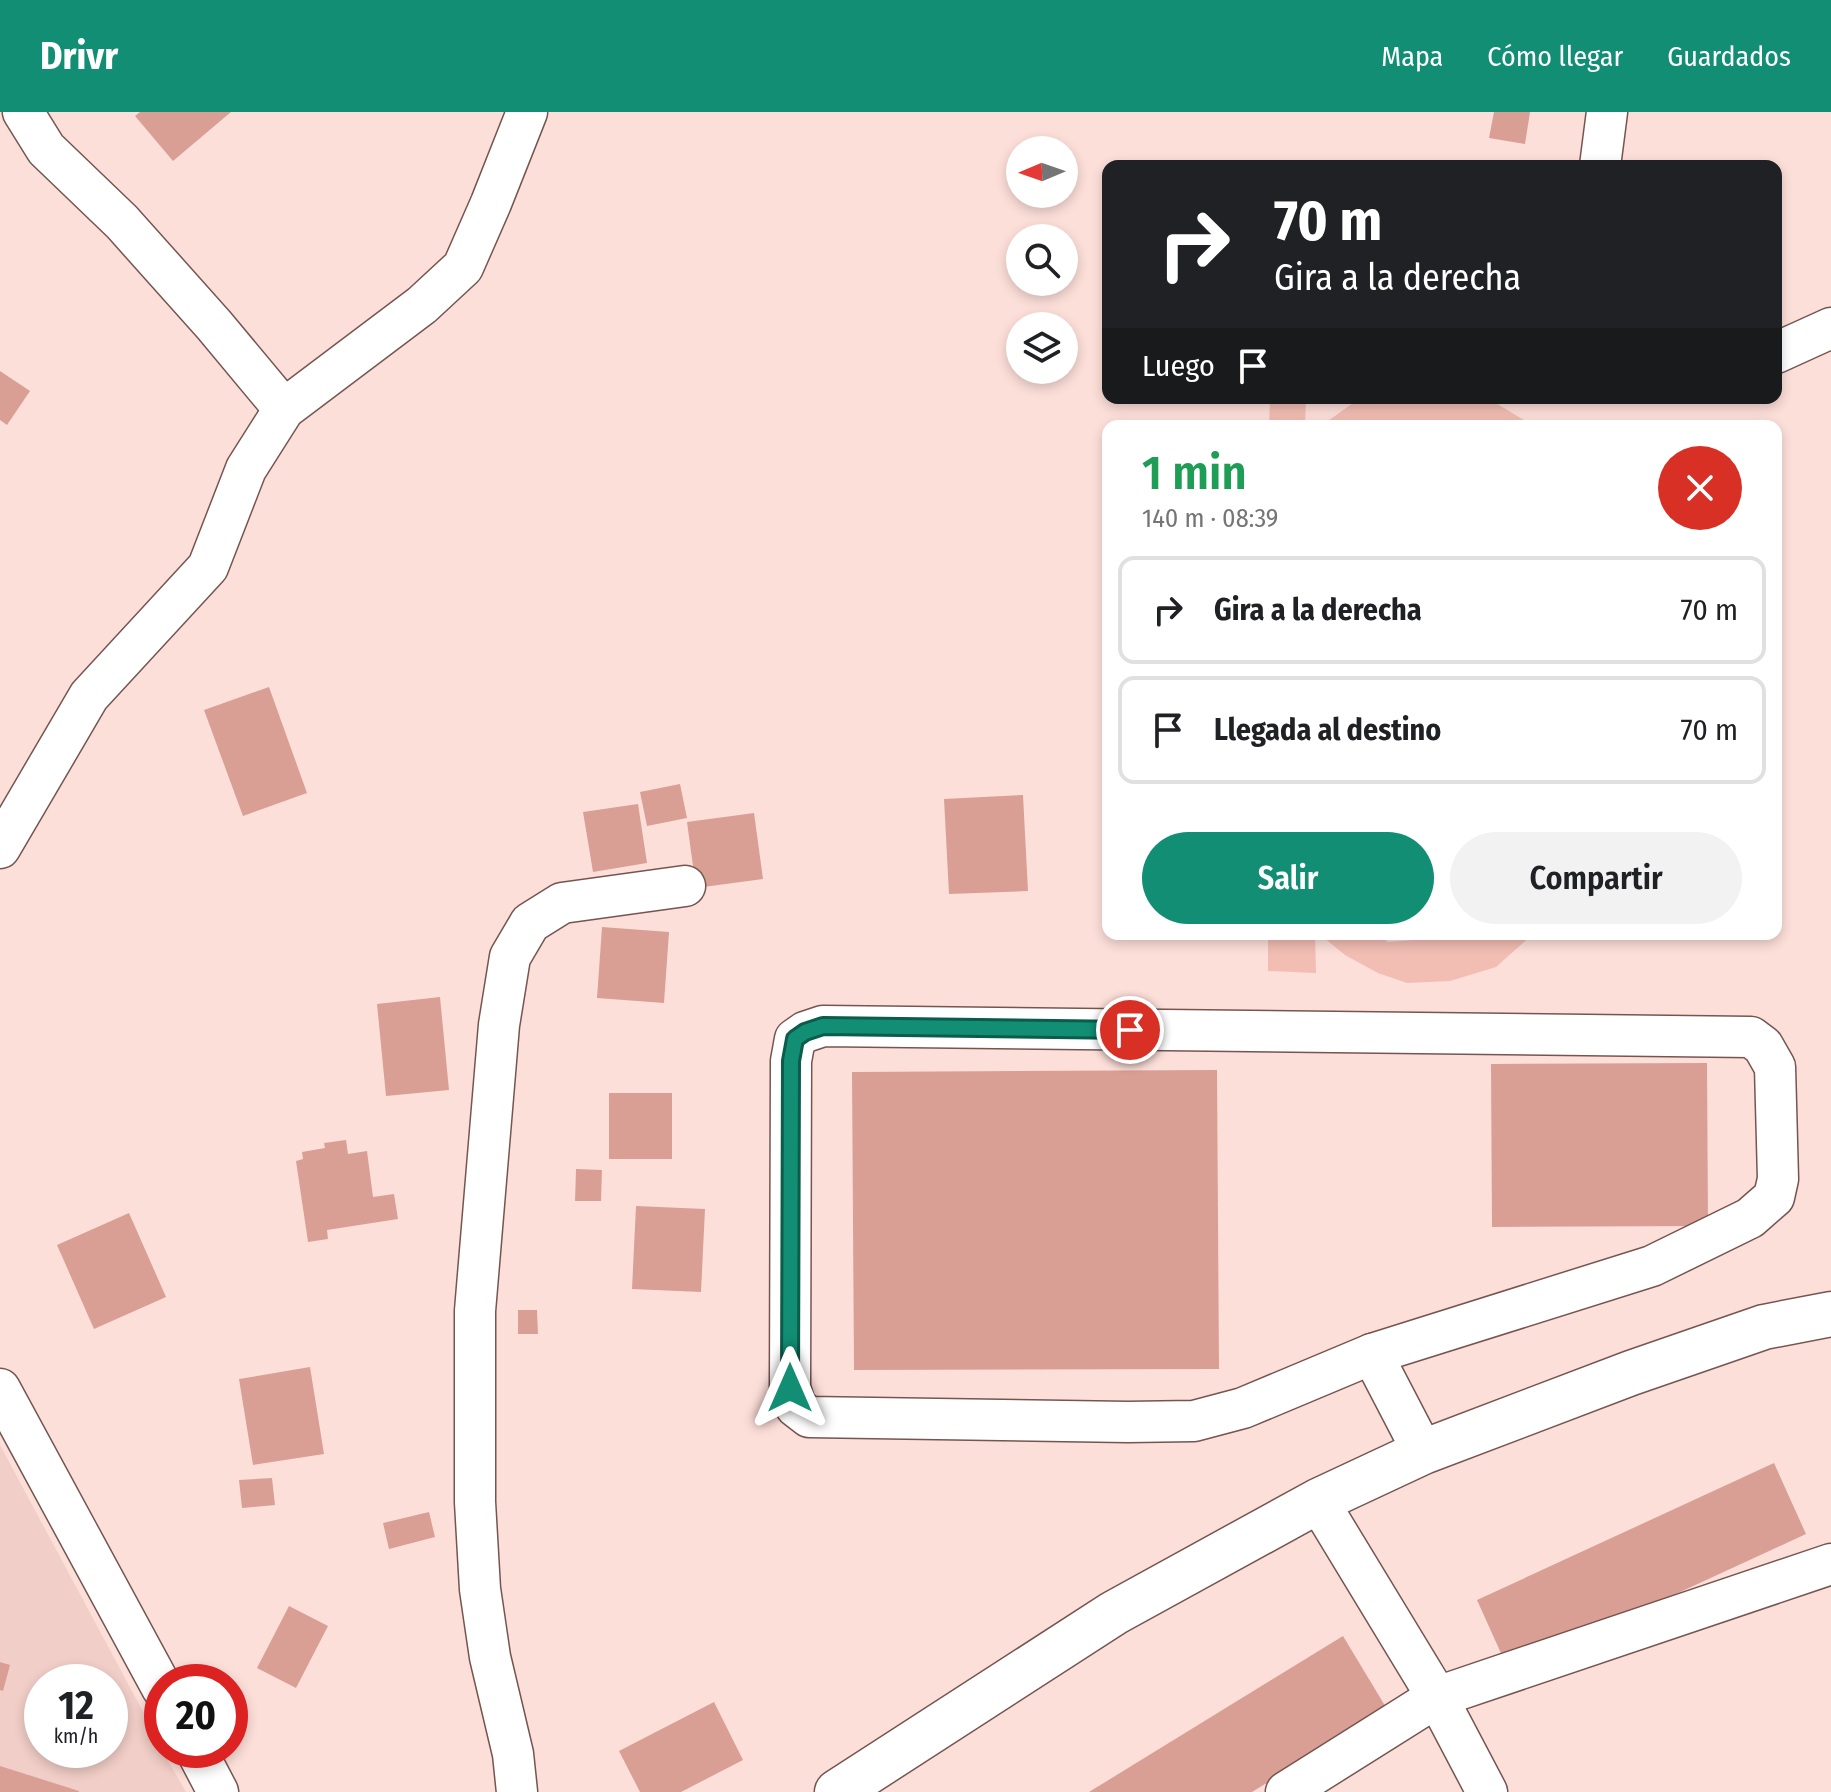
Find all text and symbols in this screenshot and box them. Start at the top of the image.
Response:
text: Drivr [40,33,118,79]
text: Mapa [1381,40,1443,73]
text: Cómo llegar [1487,40,1623,73]
text: Guardados [1667,40,1791,73]
north arrow [1006,136,1078,208]
map controls [1006,136,1078,384]
text: 70 m [1274,188,1382,255]
icon: right [1142,192,1246,296]
button: search [1006,224,1078,296]
text: Gira a la derecha [1274,256,1521,300]
button: layers [1006,312,1078,384]
icon: arrive [1231,344,1275,388]
text: Luego [1142,348,1215,384]
text: 1 min [1142,444,1247,502]
button: close [1658,446,1742,530]
text: 140 m · 08:39 [1142,503,1278,534]
icon: right [1146,588,1190,632]
text: Gira a la derecha [1214,592,1422,628]
text: 70 m [1680,592,1738,628]
icon: arrive [1146,708,1190,752]
text: Llegada al destino [1214,712,1441,748]
text: 70 m [1680,712,1738,748]
button: Salir [1142,832,1434,924]
button: Compartir [1450,832,1742,924]
pin [1096,996,1164,1064]
icon: arrive [1108,1008,1152,1052]
position arrow [748,1346,832,1430]
speed limit sign: 20 [144,1664,248,1768]
text: 12 [58,1682,94,1730]
text: km/h [54,1724,98,1748]

